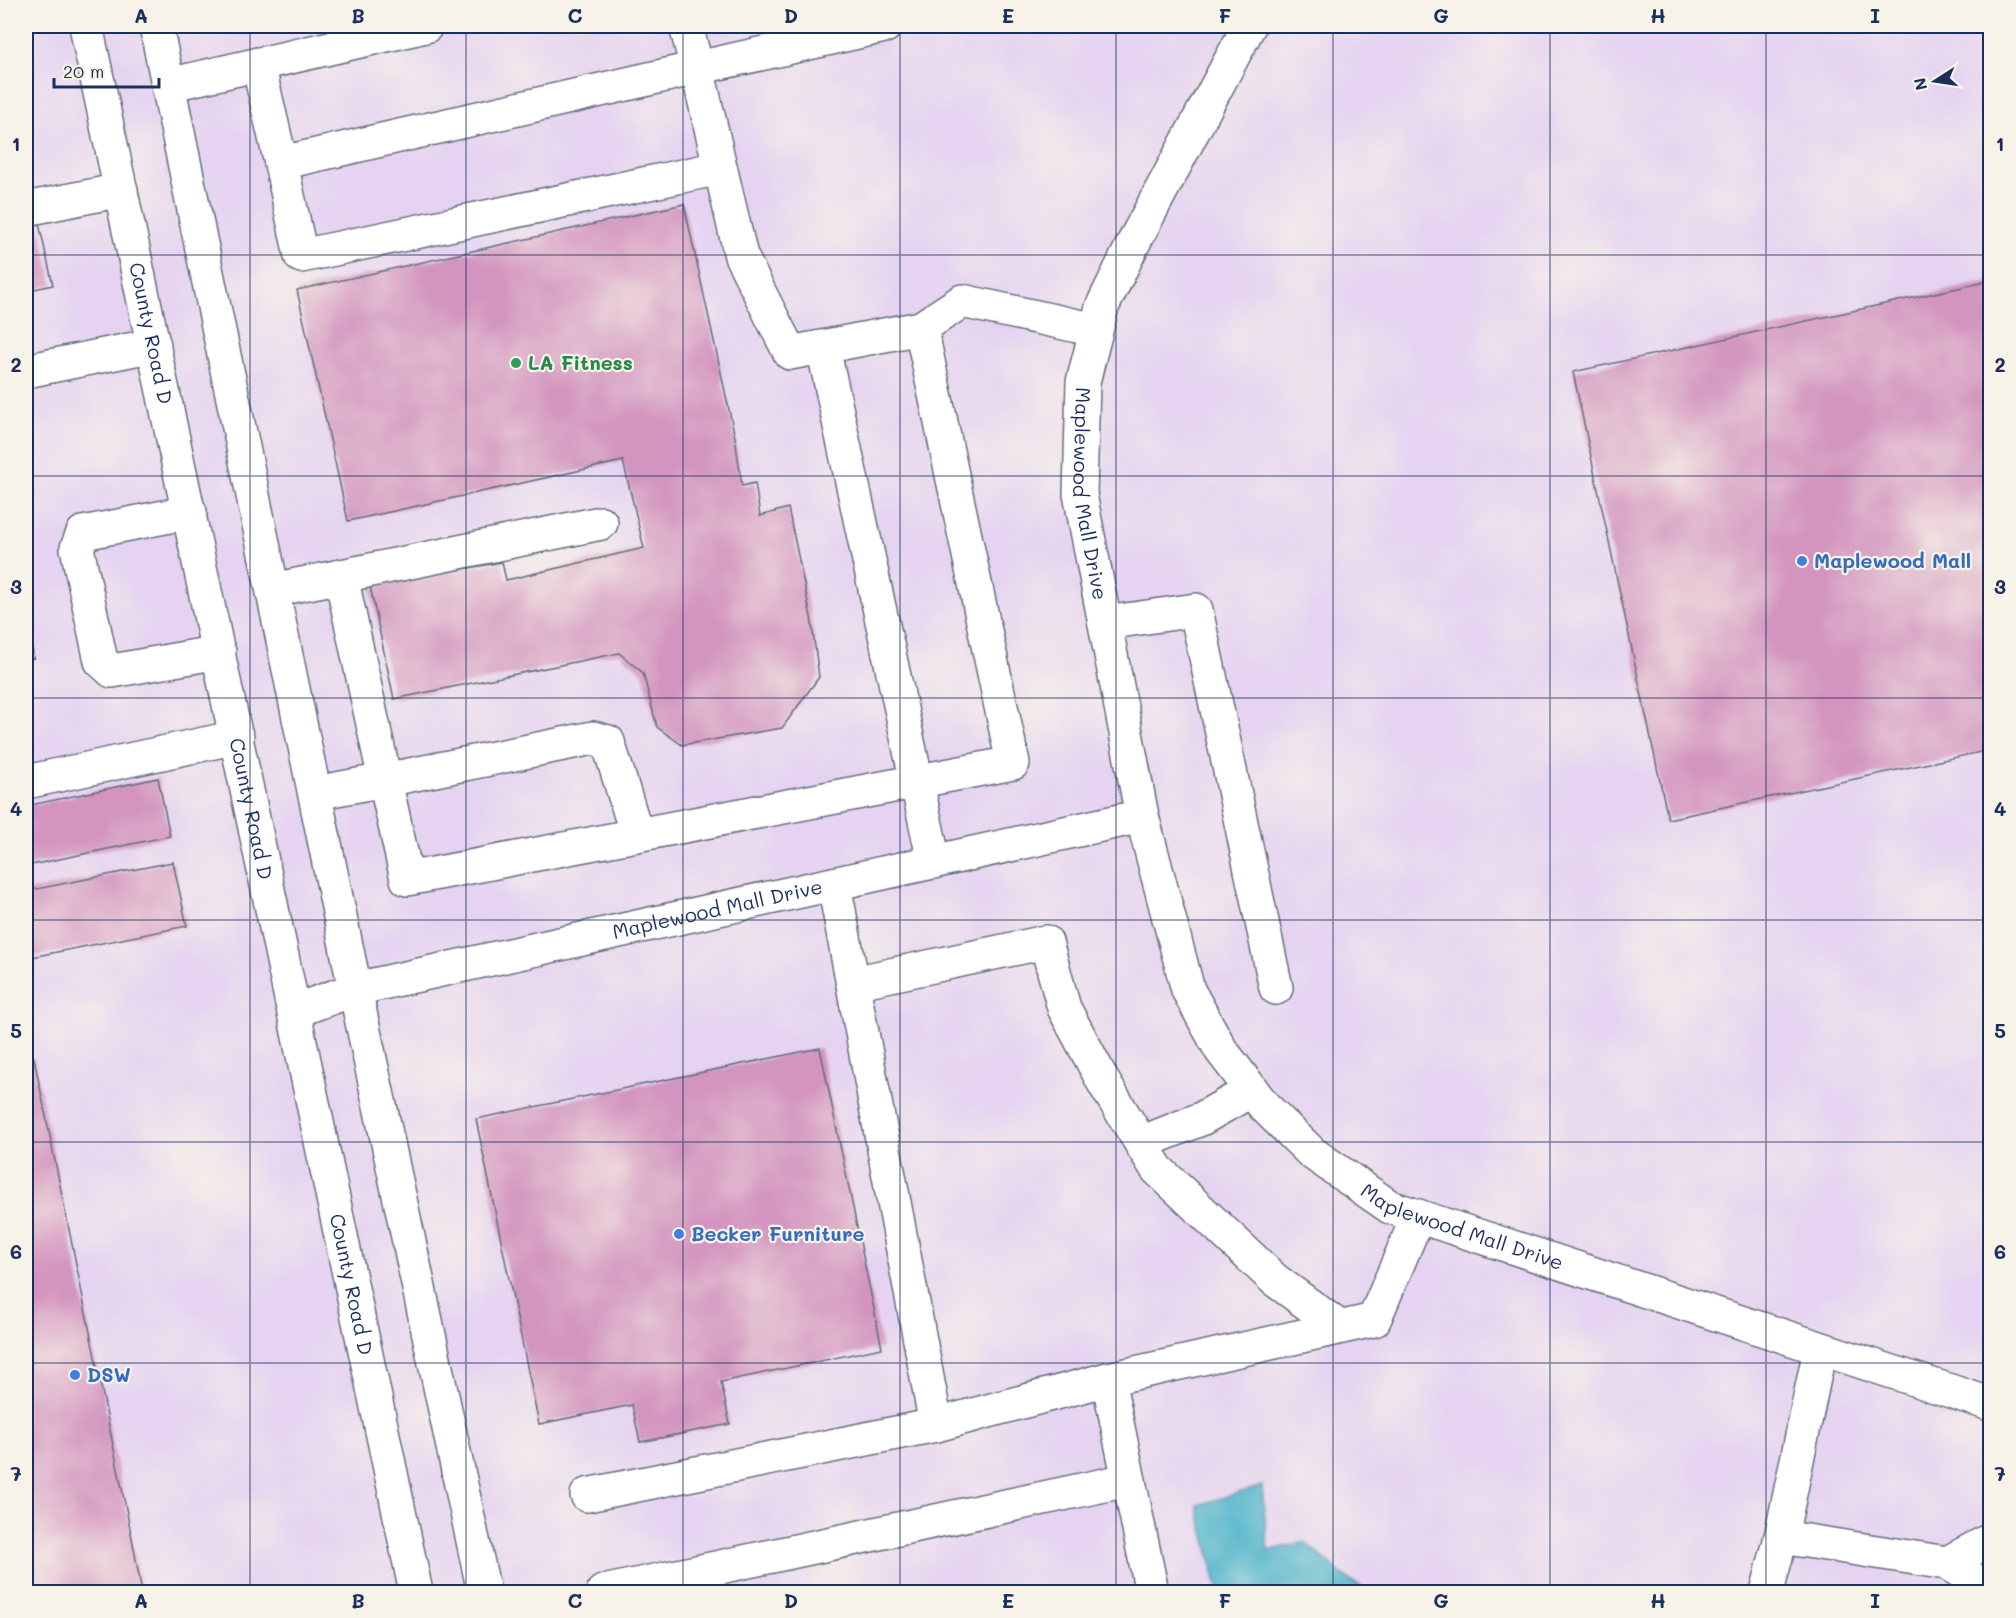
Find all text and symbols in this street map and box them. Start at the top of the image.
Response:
text: A [134,2,148,28]
text: B [351,2,365,28]
text: C [568,2,583,28]
text: D [784,2,798,28]
text: E [1002,2,1014,28]
text: F [1219,2,1232,28]
text: G [1433,2,1449,28]
text: H [1650,2,1666,28]
text: I [1870,2,1880,28]
scale bar [54,51,159,89]
north arrow [1905,51,1965,111]
text: 20 m [63,59,104,83]
text: N [1908,76,1931,92]
text: 1 [12,130,20,156]
text: 1 [1996,130,2004,156]
street label: County Road D [124,260,179,406]
place label: LA Fitness [528,349,633,375]
text: 2 [10,351,22,377]
text: 2 [1994,351,2006,377]
marker: LA Fitness [509,356,523,370]
street label: Maplewood Mall Drive [1068,387,1114,602]
place label: Maplewood Mall [1814,547,1971,573]
marker: Maplewood Mall [1795,554,1809,568]
text: 3 [10,573,22,599]
text: 3 [1994,573,2006,599]
street label: County Road D [224,736,279,882]
text: 4 [10,795,23,821]
text: 4 [1994,795,2007,821]
street label: Maplewood Mall Drive [610,873,825,944]
text: 5 [10,1017,22,1043]
text: 5 [1994,1017,2006,1043]
street label: Maplewood Mall Drive [1356,1177,1567,1275]
street label: County Road D [325,1211,380,1357]
place label: Becker Furniture [691,1220,864,1246]
marker: Becker Furniture [672,1227,686,1241]
text: 6 [10,1238,22,1264]
text: 6 [1994,1238,2006,1264]
place label: DSW [87,1361,131,1387]
marker: DSW [68,1368,82,1382]
text: 7 [10,1460,22,1486]
text: 7 [1994,1460,2006,1486]
text: A [134,1587,148,1613]
text: B [351,1587,365,1613]
text: C [568,1587,583,1613]
text: D [784,1587,798,1613]
text: E [1002,1587,1014,1613]
text: F [1219,1587,1232,1613]
text: G [1433,1587,1449,1613]
text: H [1650,1587,1666,1613]
text: I [1870,1587,1880,1613]

